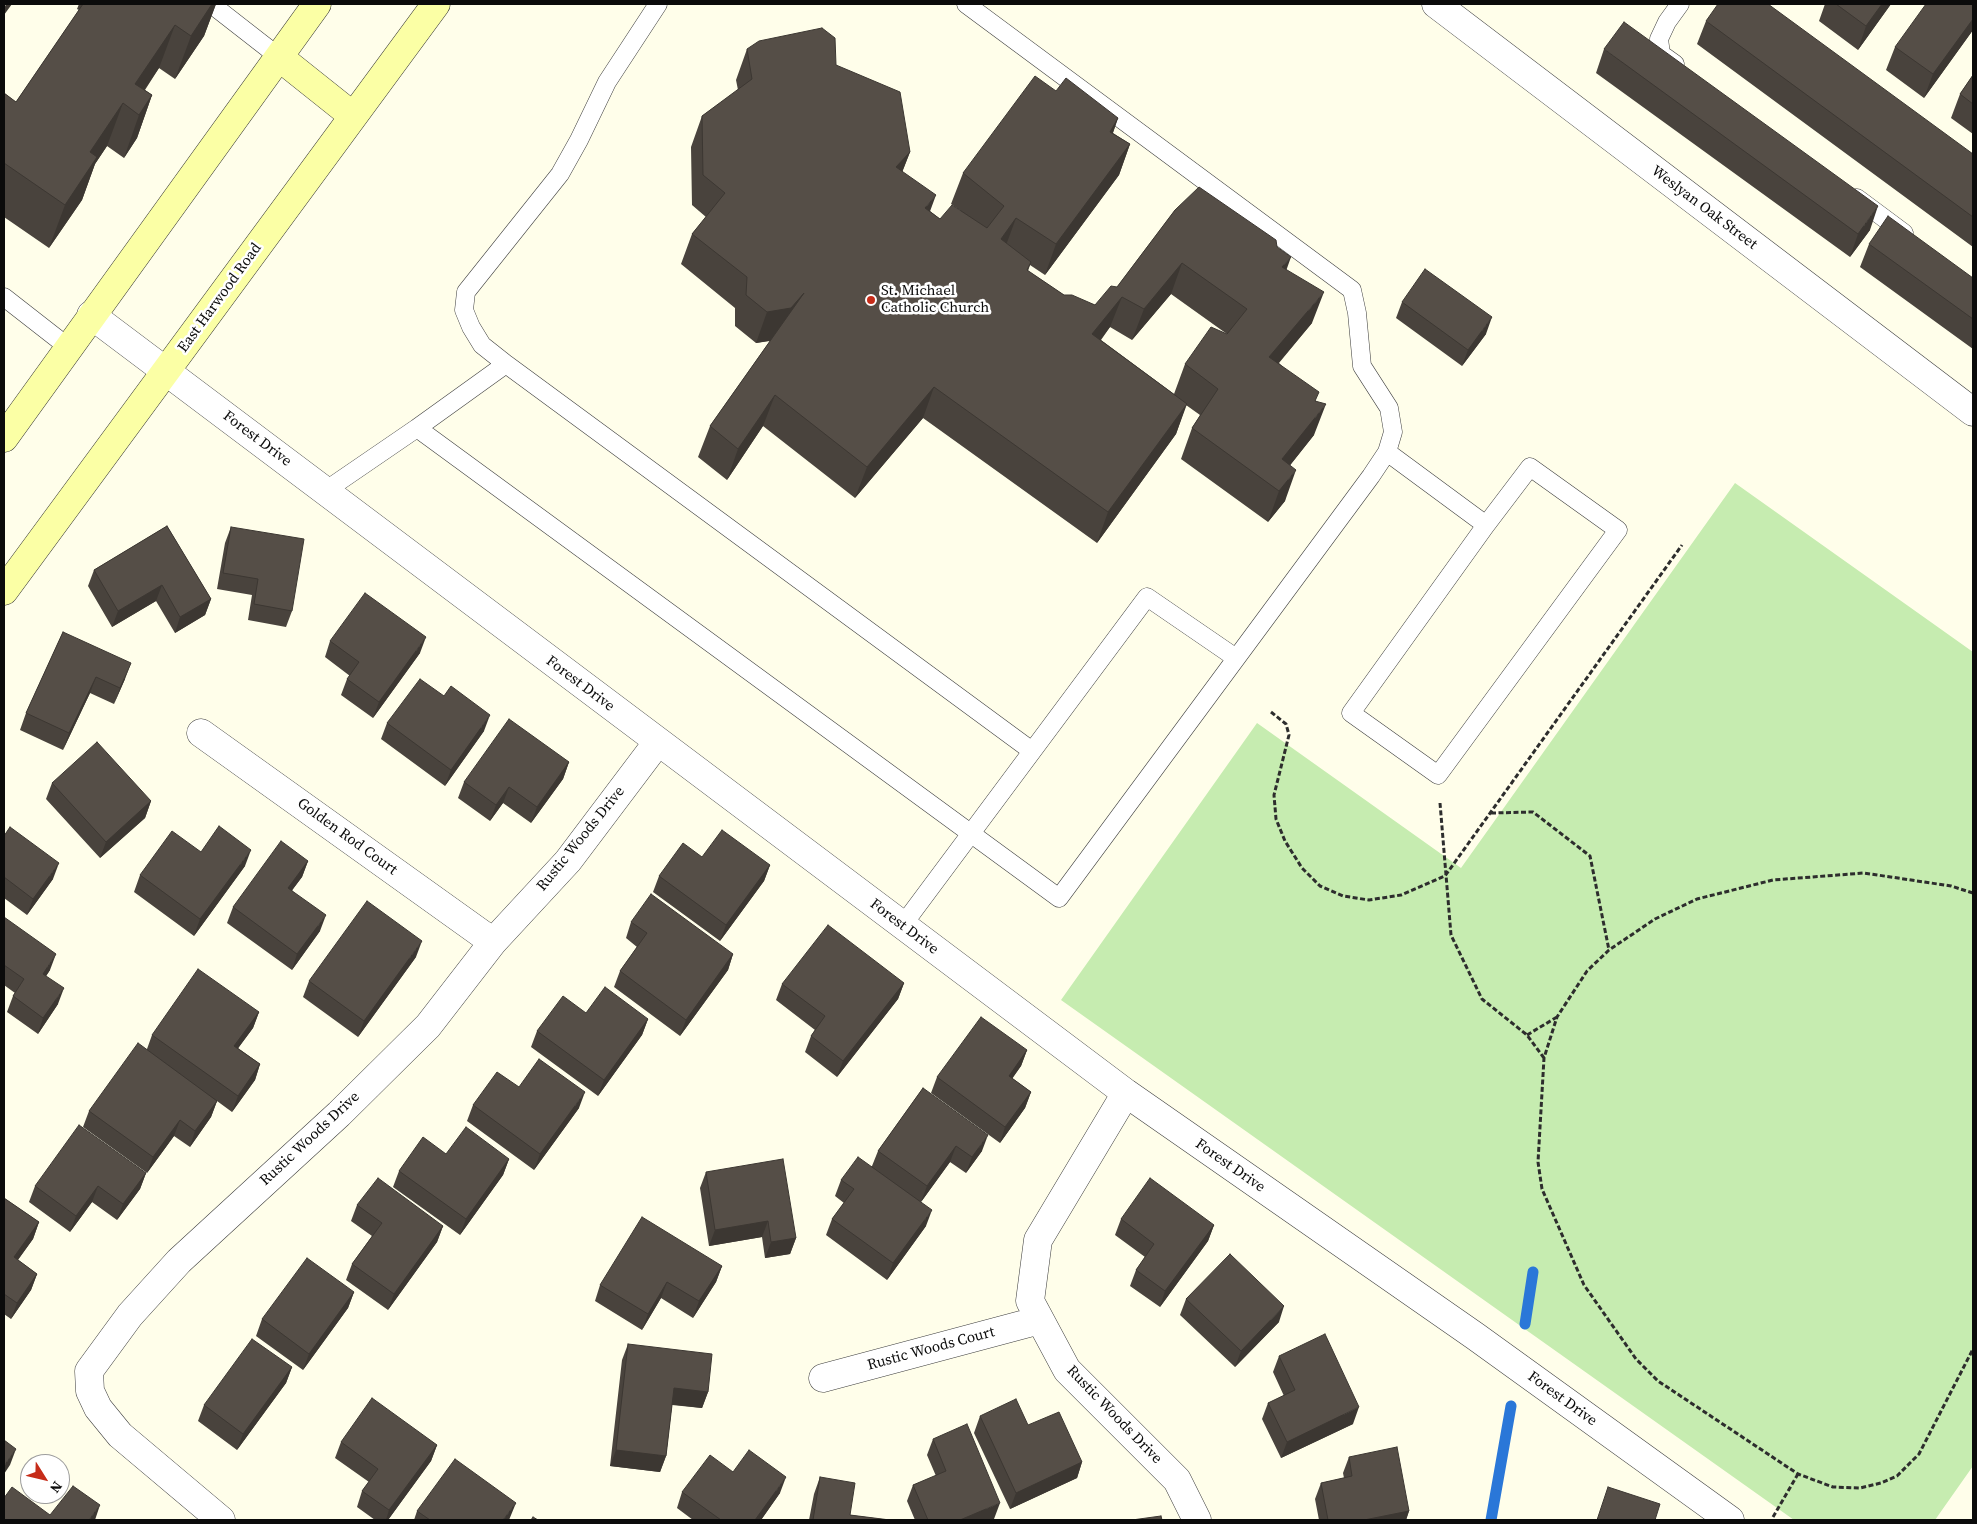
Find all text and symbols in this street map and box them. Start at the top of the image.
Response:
street label: Weslyan Oak Street [1647,162,1761,254]
street label: East Harwood Road [174,240,266,356]
place label: St. Michael Catholic Church [881,282,989,317]
marker: St. Michael Catholic Church [865,294,877,306]
street label: Forest Drive [219,407,295,471]
street label: Forest Drive [542,652,618,716]
street label: Rustic Woods Drive [533,783,629,895]
street label: Golden Rod Court [294,795,400,879]
street label: Forest Drive [866,895,942,959]
street label: Rustic Woods Drive [256,1088,364,1190]
street label: Forest Drive [1192,1135,1268,1197]
street label: Rustic Woods Court [865,1323,997,1375]
street label: Rustic Woods Drive [1063,1362,1165,1468]
street label: Forest Drive [1524,1368,1600,1430]
north arrow [20,1454,70,1504]
text: N [45,1477,67,1497]

